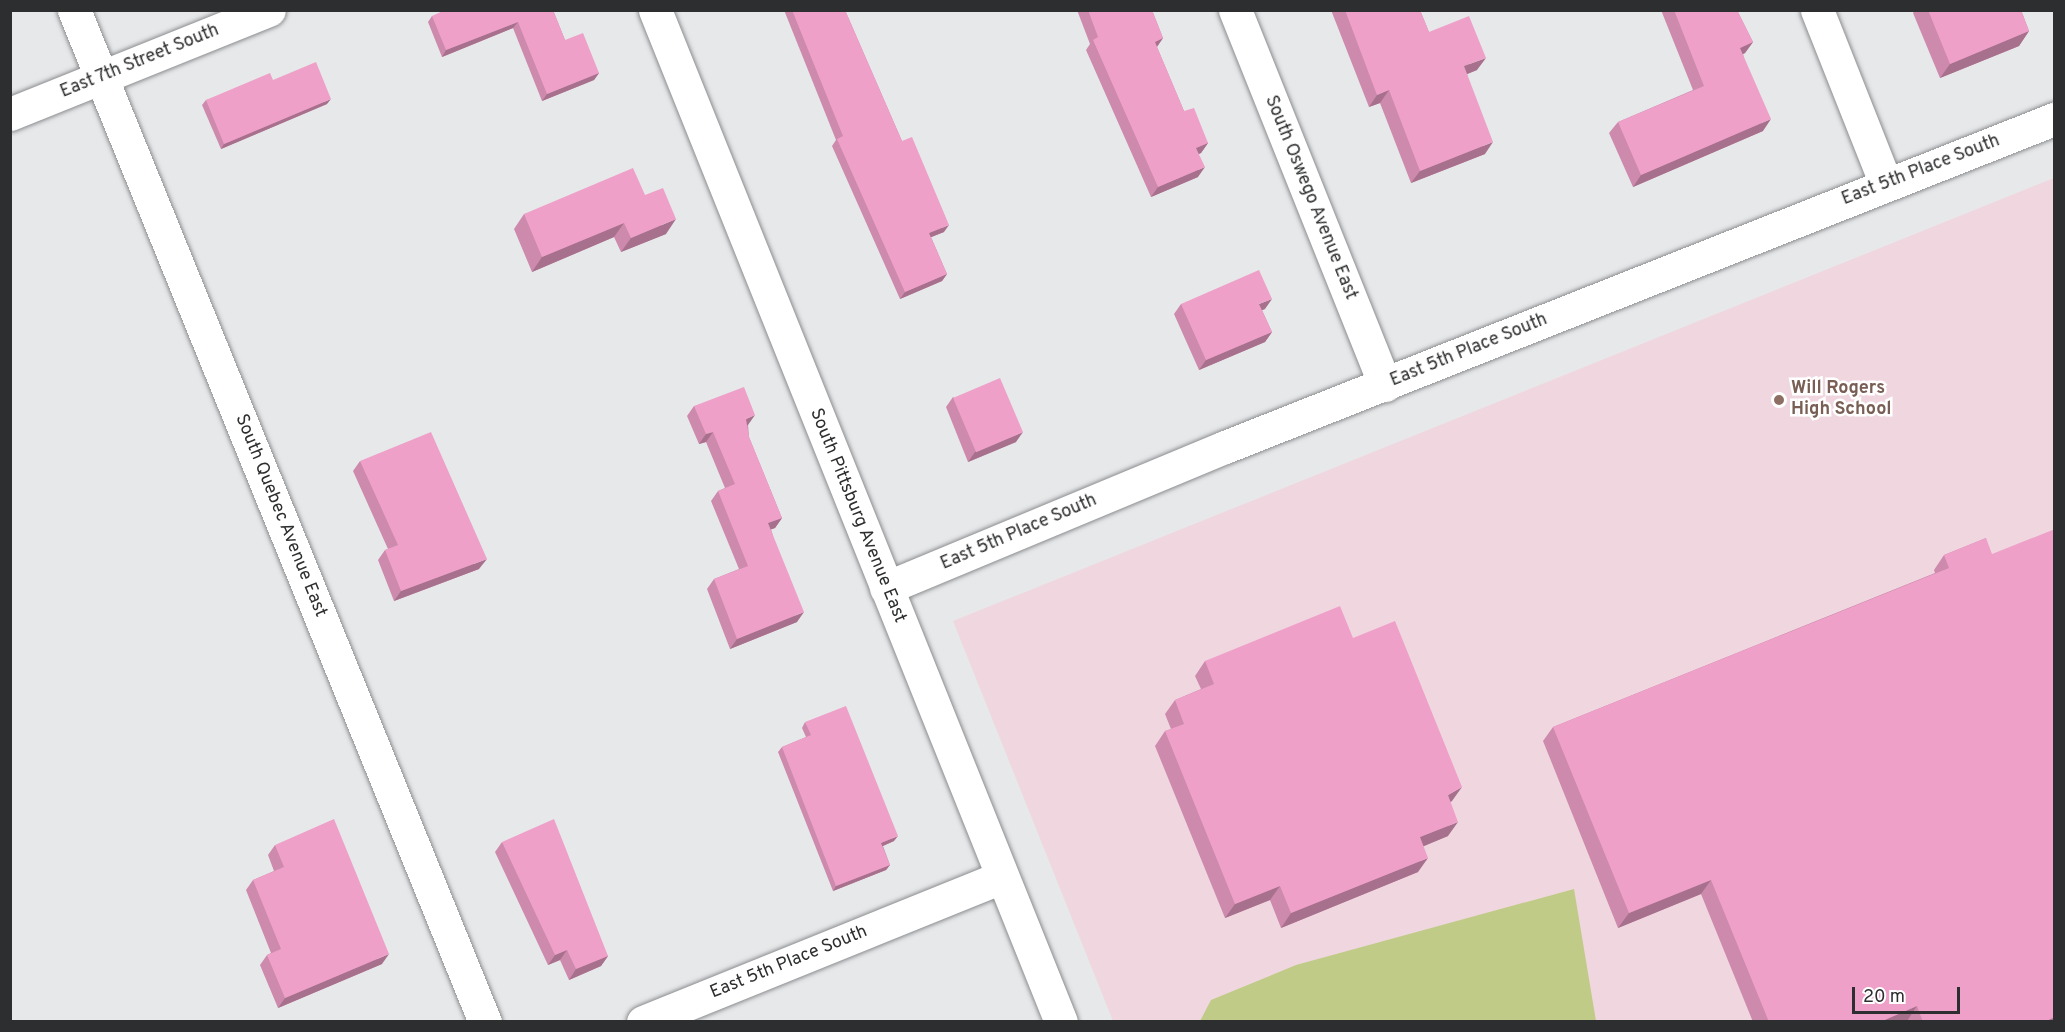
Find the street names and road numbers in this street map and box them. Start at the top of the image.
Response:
street label: East 7th Street South [57,20,223,104]
street label: South Oswego Avenue East [1259,92,1361,304]
street label: East 5th Place South [1839,131,2003,211]
street label: East 5th Place South [1387,310,1551,392]
street label: South Pittsburg Avenue East [804,405,910,627]
street label: South Quebec Avenue East [229,411,331,621]
street label: East 5th Place South [938,490,1100,576]
street label: East 5th Place South [707,922,871,1004]

